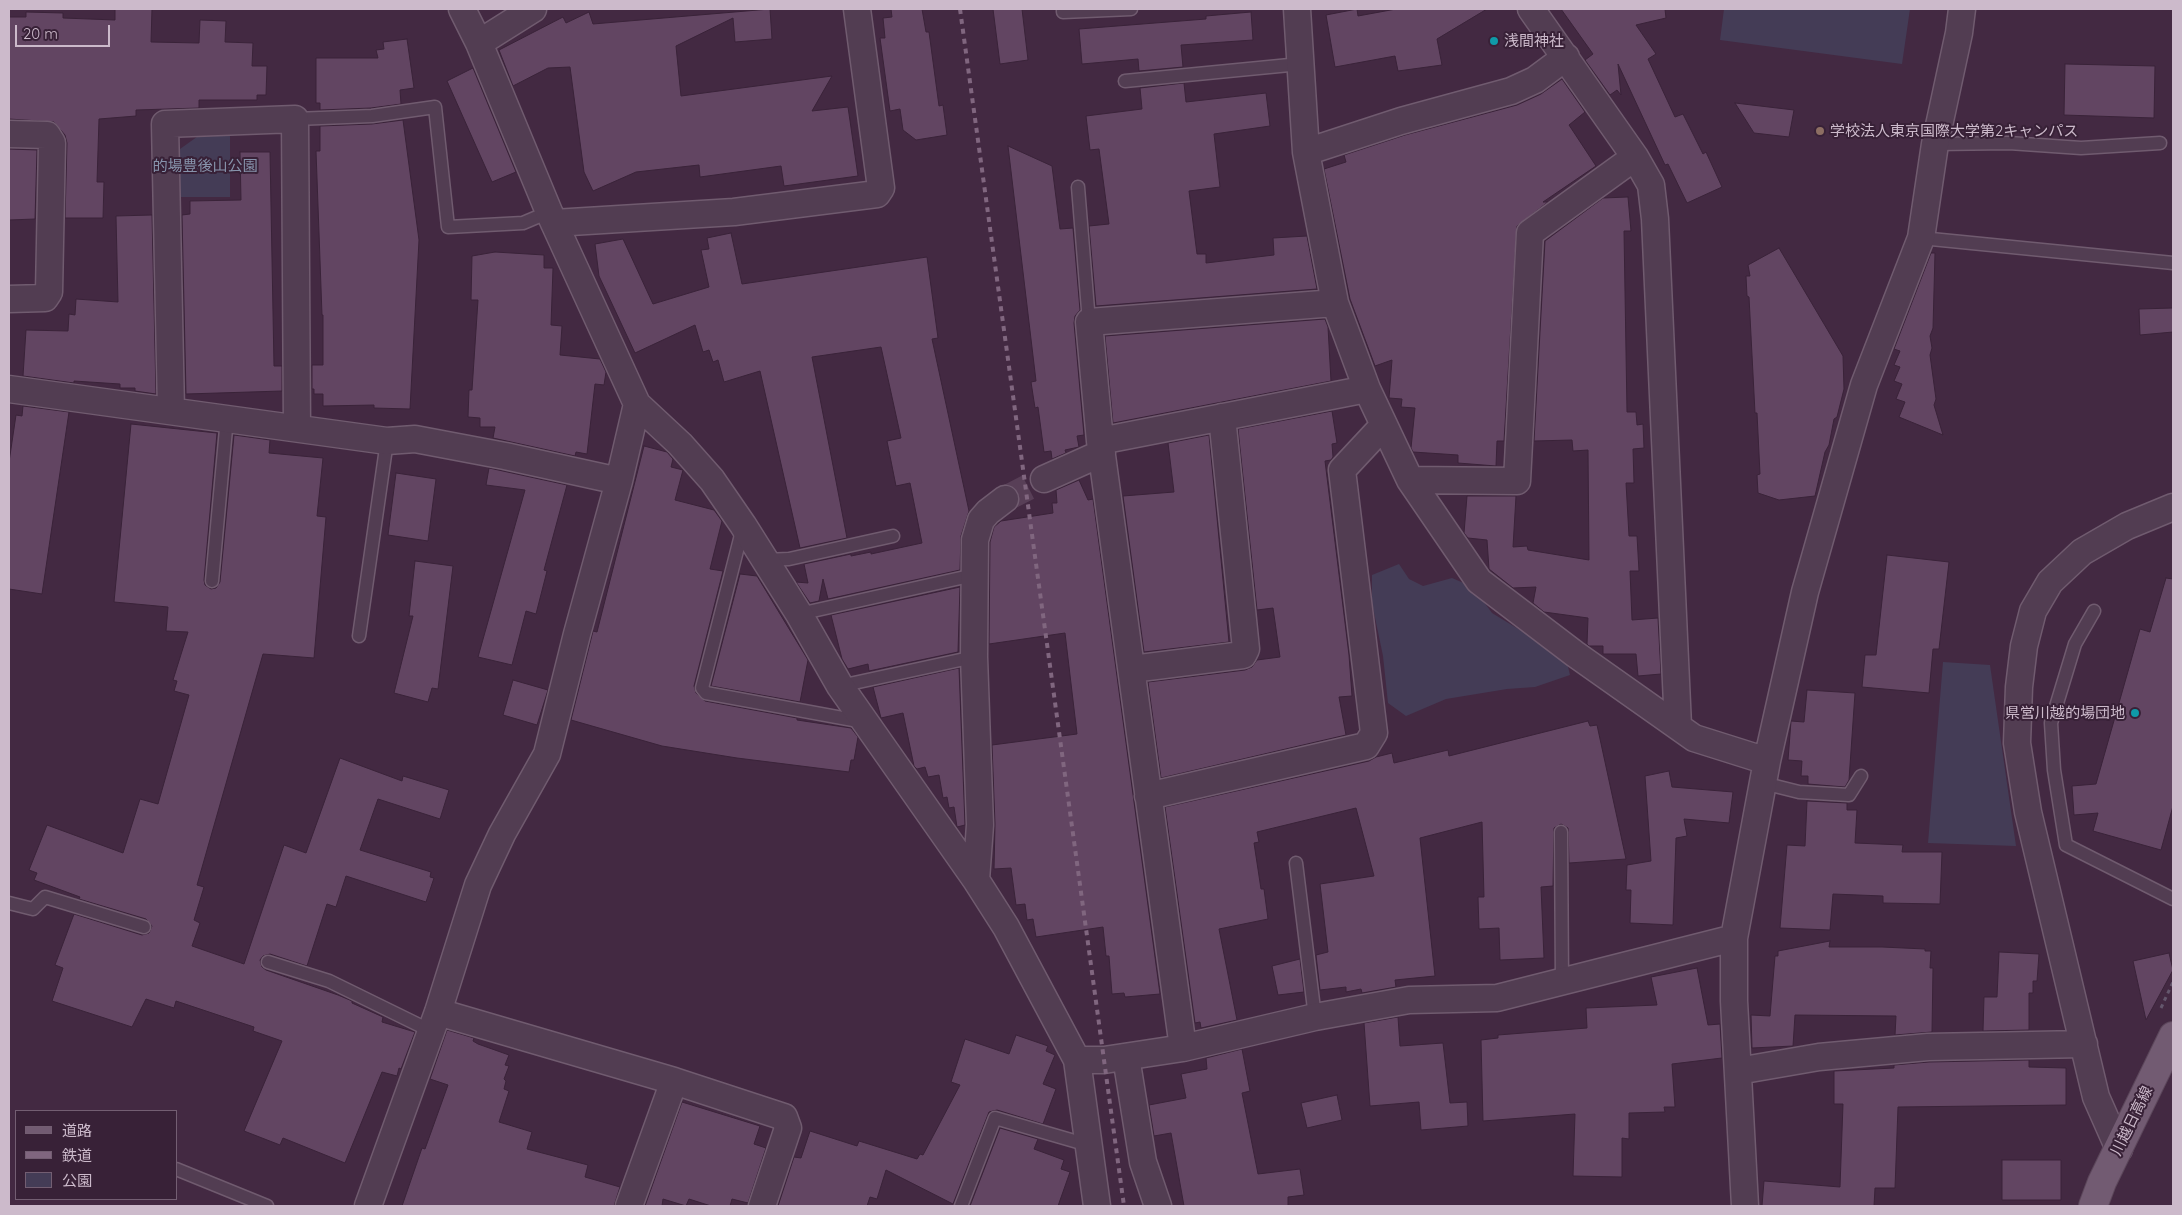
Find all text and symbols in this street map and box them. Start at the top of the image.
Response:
scale bar [18,15,112,47]
text: 20 m [23,24,58,43]
place label: 浅間神社 [1504,32,1564,50]
marker: 浅間神社 [1488,35,1500,47]
place label: 学校法人東京国際大学第2キャンパス [1830,122,2078,140]
marker: 学校法人東京国際大学第2キャンパス [1814,125,1826,137]
park label: 的場豊後山公園 [153,157,257,175]
place label: 県営川越的場団地 [2005,704,2125,722]
marker: 県営川越的場団地 [2129,707,2141,719]
street label: 川越日高線 [2107,1083,2157,1159]
legend [15,1110,178,1200]
text: 道路 [62,1121,92,1140]
text: 鉄道 [62,1146,92,1165]
text: 公園 [62,1171,92,1190]

